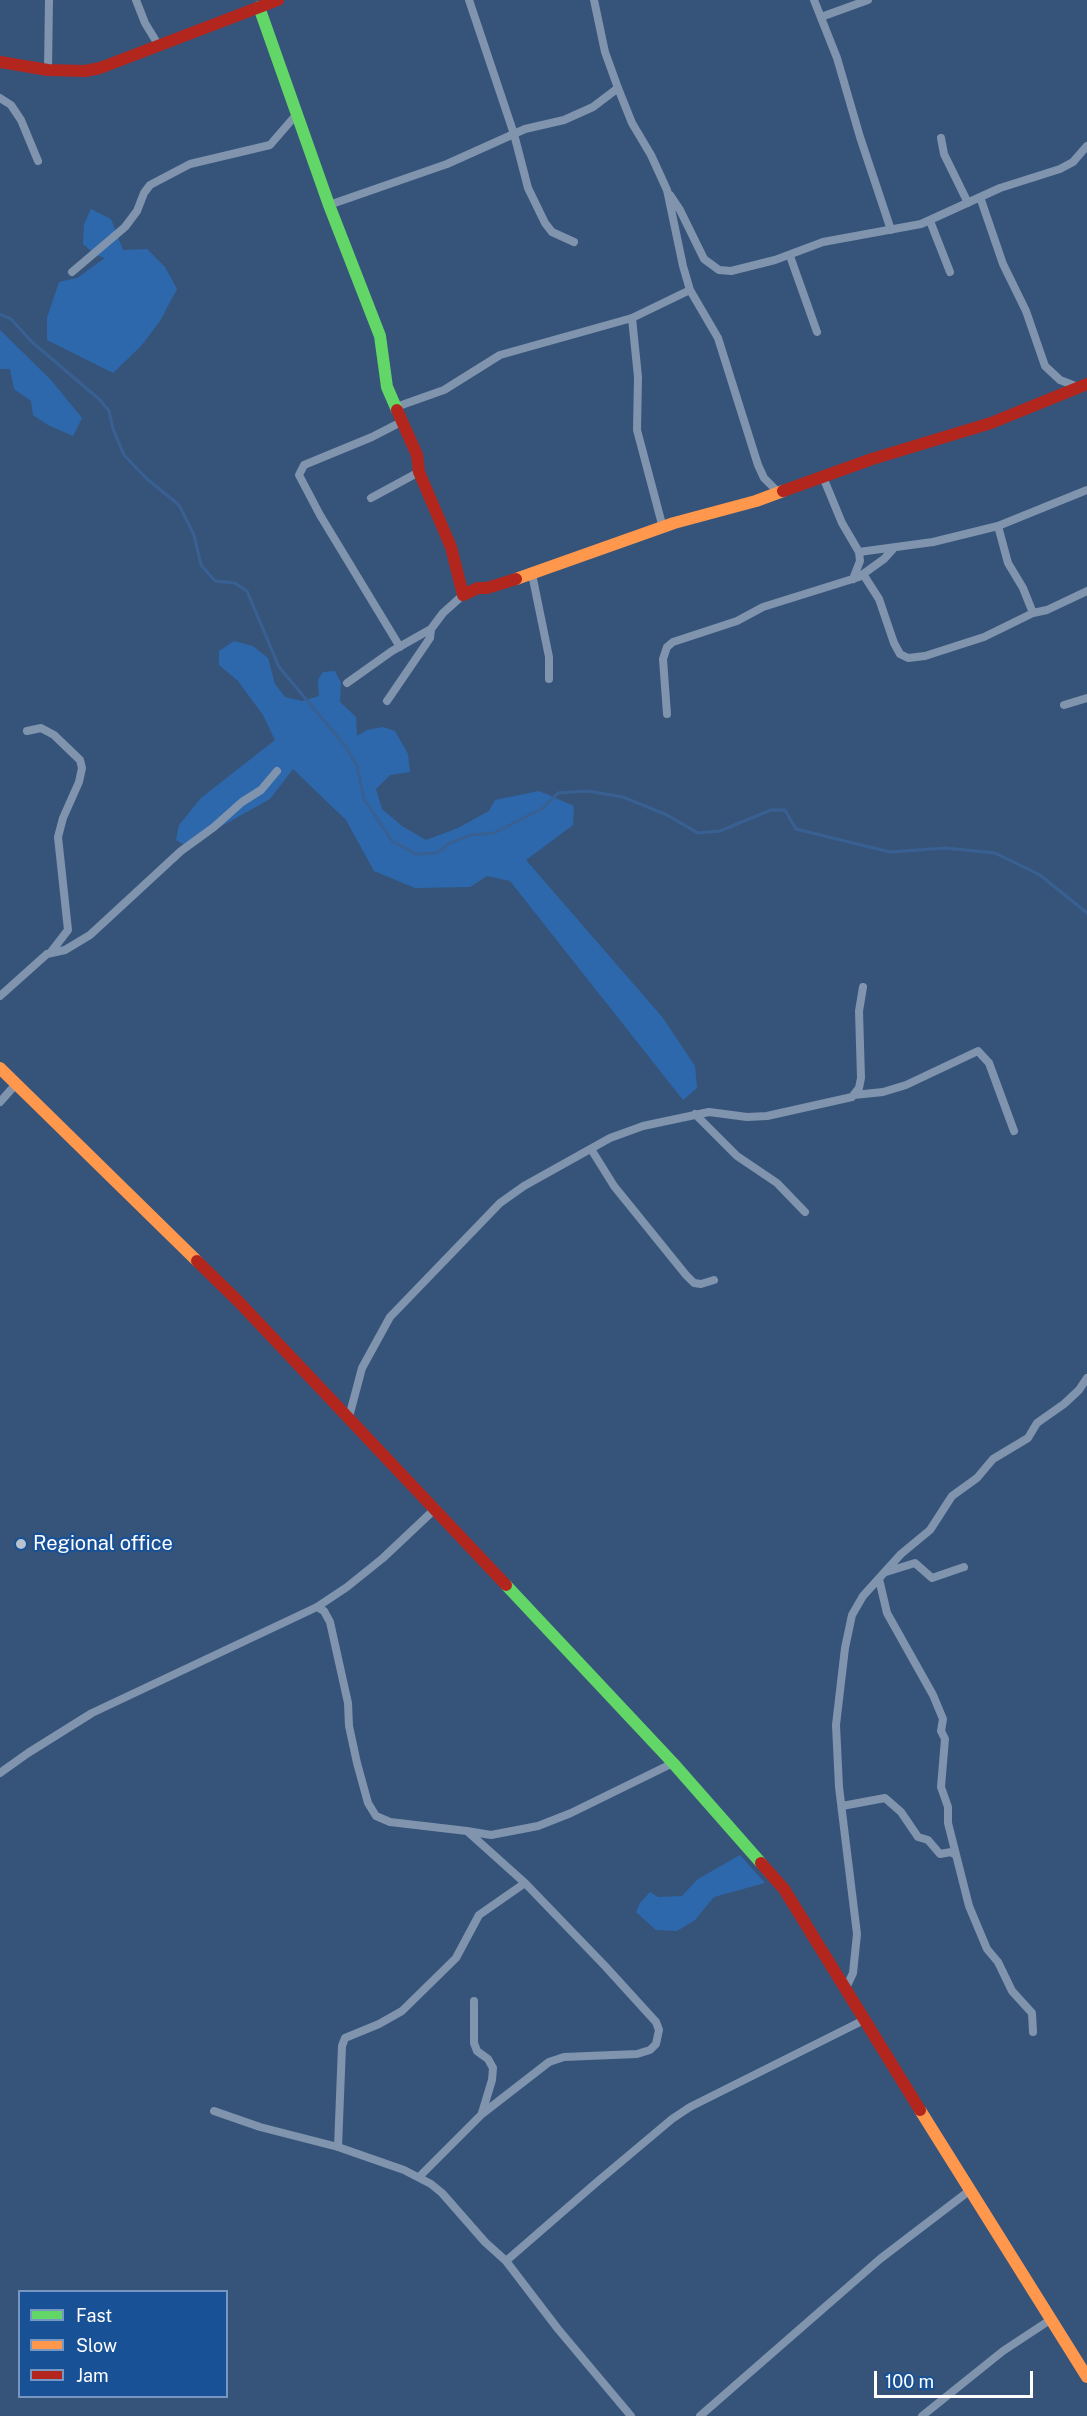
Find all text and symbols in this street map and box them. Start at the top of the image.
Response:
place label: Regional office [33,1532,173,1556]
marker: Regional office [14,1537,28,1551]
legend [18,2290,228,2398]
text: Fast [76,2305,112,2326]
text: Slow [76,2335,117,2356]
scale bar [877,2359,1036,2397]
text: Jam [76,2365,109,2386]
text: 100 m [885,2371,934,2392]

